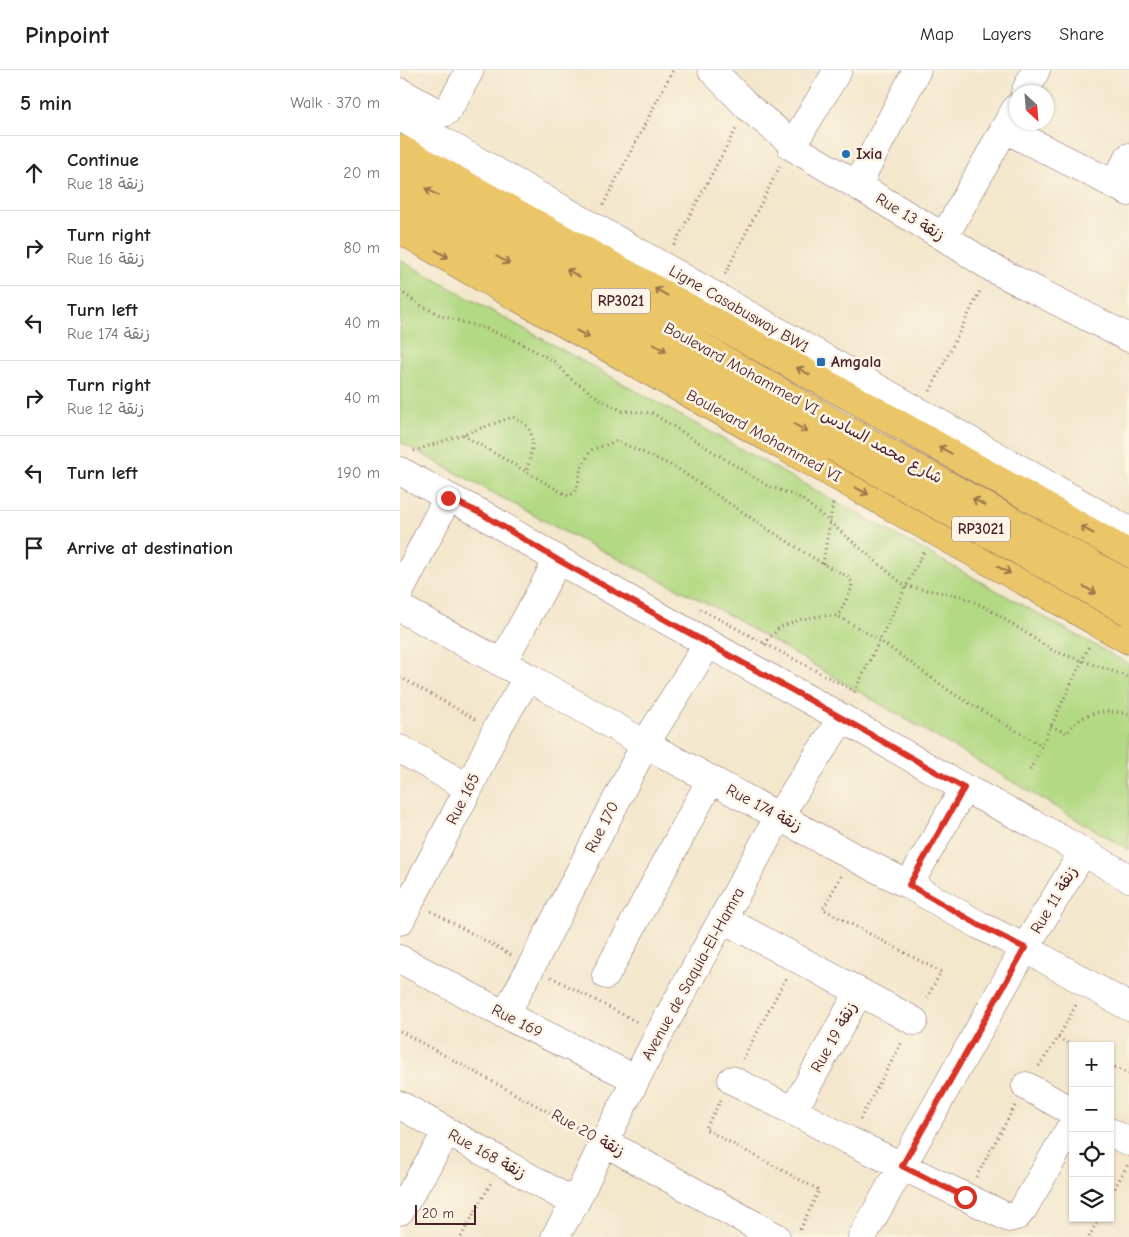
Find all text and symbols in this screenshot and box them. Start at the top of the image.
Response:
text: Pinpoint [25,21,109,49]
text: Map [920,24,954,45]
text: Layers [982,24,1031,45]
text: Share [1059,24,1104,45]
north arrow [1009,85,1054,130]
text: 5 min [20,91,72,115]
text: Walk · 370 m [290,94,380,112]
place label: Ixia [856,145,882,163]
marker: Ixia [840,148,852,160]
text: Continue [67,149,139,171]
icon: ahead [20,159,48,187]
text: 20 m [343,164,380,182]
text: Rue 18 زنقة [67,175,144,193]
one-way arrow [425,187,440,196]
street label: Rue 13 زنقة [872,189,948,245]
text: Turn right [67,224,151,246]
icon: right [20,234,48,262]
text: 80 m [343,239,380,257]
one-way arrow [435,249,449,259]
text: Rue 16 زنقة [67,250,145,268]
one-way arrow [496,255,510,265]
street label: Ligne Casabusway BW1 [666,261,812,357]
one-way arrow [565,268,580,278]
one-way arrow [654,287,668,297]
road number: RP3021 [592,288,650,314]
text: Turn left [67,299,138,321]
icon: left [20,309,48,337]
text: 40 m [344,314,380,332]
street label: Boulevard Mohammed VI شارع محمد السادس [660,318,946,488]
text: Rue 174 زنقة [67,325,150,343]
one-way arrow [576,329,591,339]
one-way arrow [652,344,667,354]
place label: Amgala [831,353,881,371]
marker: Amgala [815,356,827,368]
one-way arrow [796,366,811,375]
text: Turn right [67,374,151,396]
icon: right [20,384,48,412]
street label: Boulevard Mohammed VI [683,385,845,487]
text: 40 m [344,389,380,407]
text: Rue 12 زنقة [67,400,144,418]
one-way arrow [794,424,808,434]
one-way arrow [938,445,953,454]
icon: left [20,459,48,487]
text: Turn left [67,462,138,484]
text: 190 m [337,464,380,482]
one-way arrow [855,486,870,496]
route end [437,487,460,510]
one-way arrow [972,497,987,507]
road number: RP3021 [952,516,1010,542]
one-way arrow [1080,524,1094,534]
icon: arrive [20,534,48,562]
text: Arrive at destination [67,537,233,559]
one-way arrow [997,565,1012,575]
one-way arrow [1082,586,1097,595]
street label: Rue 165 [443,771,483,827]
street label: Rue 174 زنقة [723,781,805,835]
street label: Rue 170 [582,799,622,855]
street label: Rue 11 زنقة [1027,863,1081,937]
street label: Avenue de Saquia-El-Hamra [638,884,748,1064]
street label: Rue 19 زنقة [807,999,861,1075]
street label: Rue 169 [489,1001,545,1041]
map controls [1069,1042,1114,1222]
button: + [1069,1042,1114,1087]
button: − [1069,1087,1114,1132]
street label: Rue 20 زنقة [548,1106,628,1160]
street label: Rue 168 زنقة [445,1125,529,1183]
button: locate [1069,1132,1114,1177]
button: layers [1069,1177,1114,1222]
route start [954,1186,977,1209]
scale bar [415,1202,476,1225]
text: 20 m [422,1205,454,1222]

